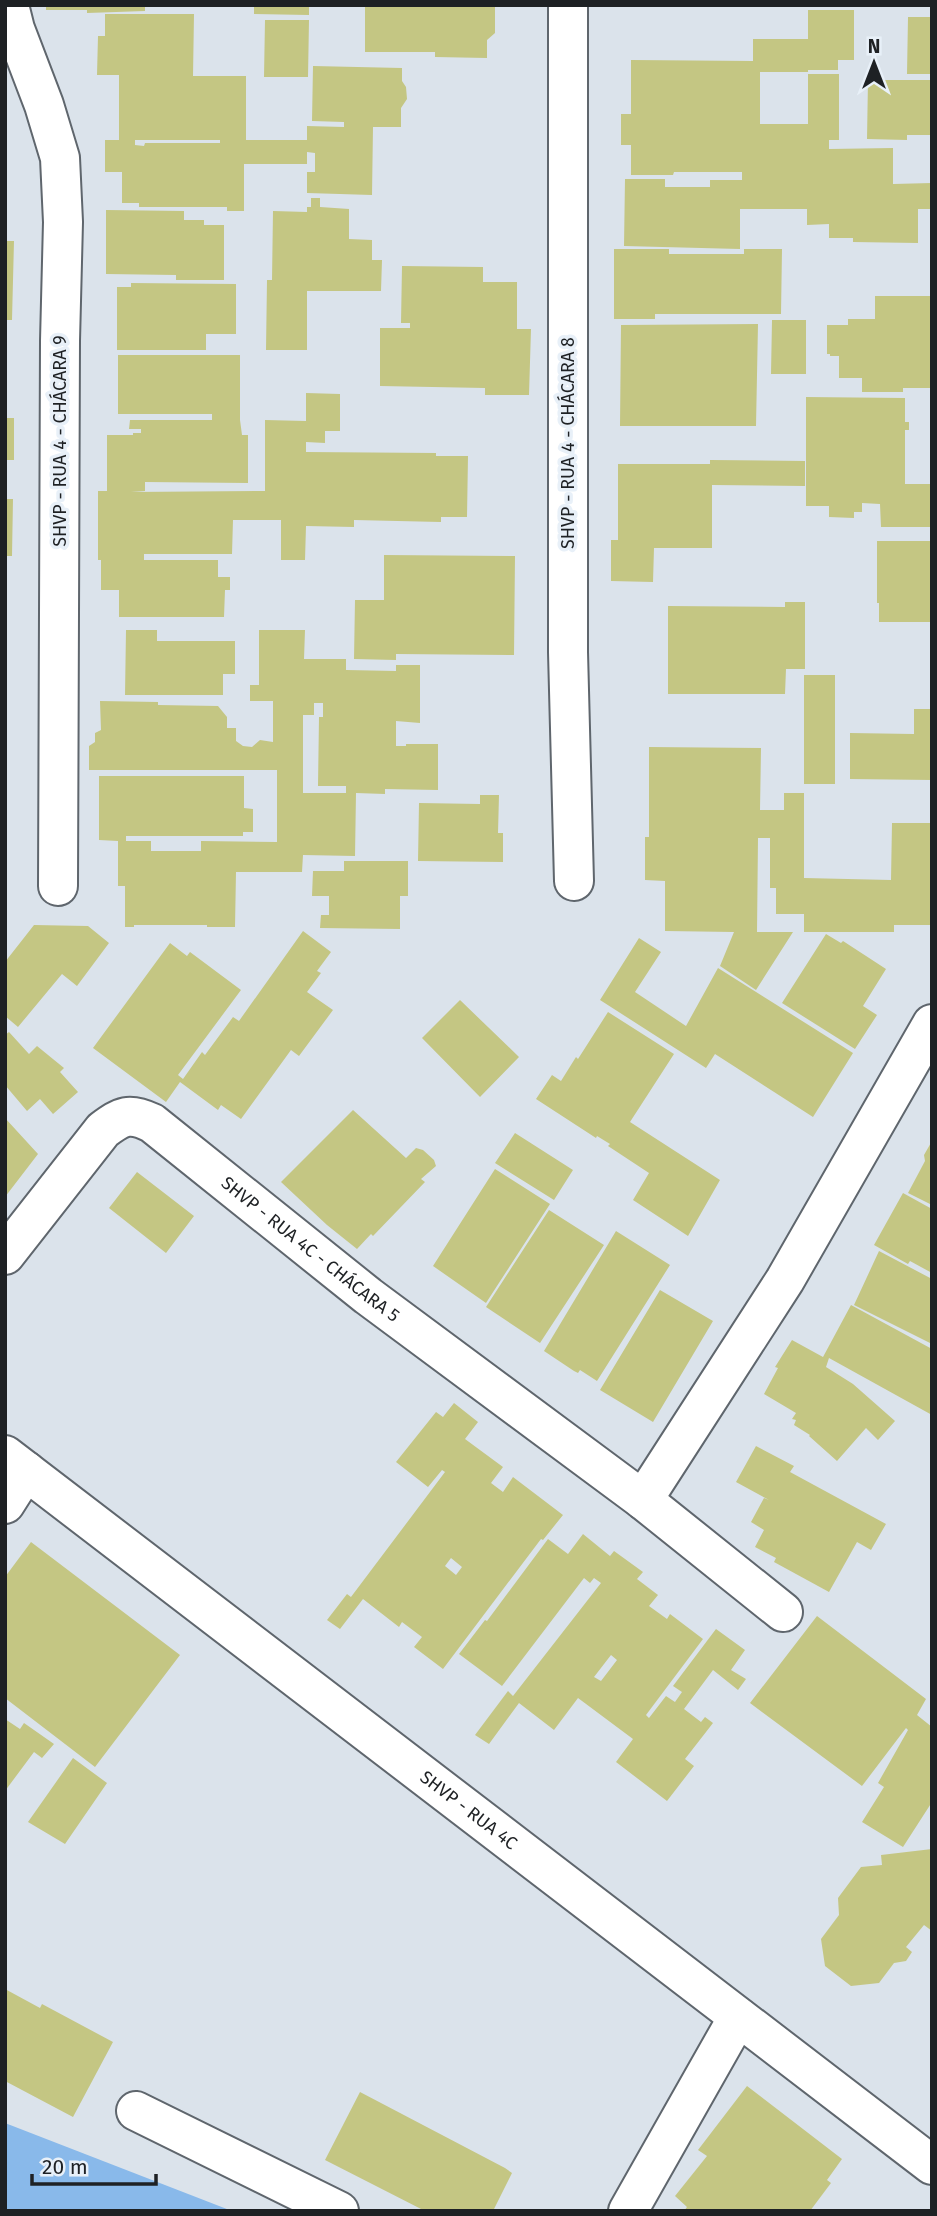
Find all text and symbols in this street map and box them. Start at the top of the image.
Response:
north arrow [839,28,909,98]
text: N [868,35,880,58]
street label: SHVP - RUA 4 - CHÁCARA 9 [48,335,71,547]
street label: SHVP - RUA 4 - CHÁCARA 8 [556,337,579,549]
street label: SHVP - RUA 4C - CHÁCARA 5 [217,1172,404,1327]
street label: SHVP - RUA 4C [416,1766,522,1854]
scale bar [32,2142,156,2186]
text: 20 m [42,2154,88,2180]

